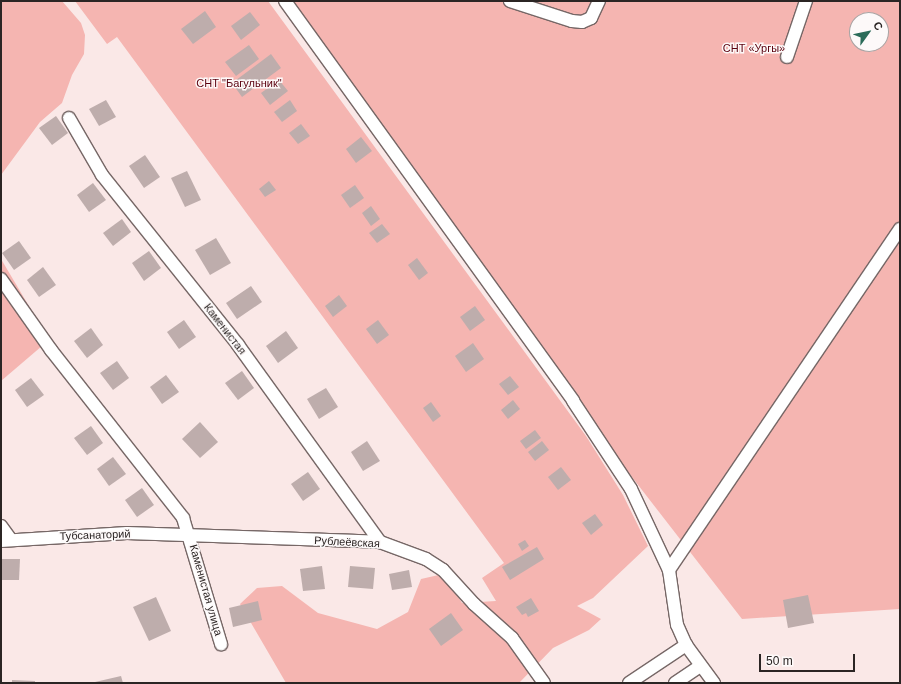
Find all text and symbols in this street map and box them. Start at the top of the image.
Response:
north arrow [849,12,889,52]
text: С [871,19,885,33]
park label: СНТ «Ургы» [723,41,785,55]
park label: СНТ "Багульник" [196,76,282,90]
street label: Каменистая [201,301,249,357]
street label: Тубсанаторий [59,527,131,543]
street label: Рублеёвская [314,534,380,550]
street label: Каменистая улица [187,543,225,637]
scale bar [761,646,857,672]
text: 50 m [766,654,793,668]

